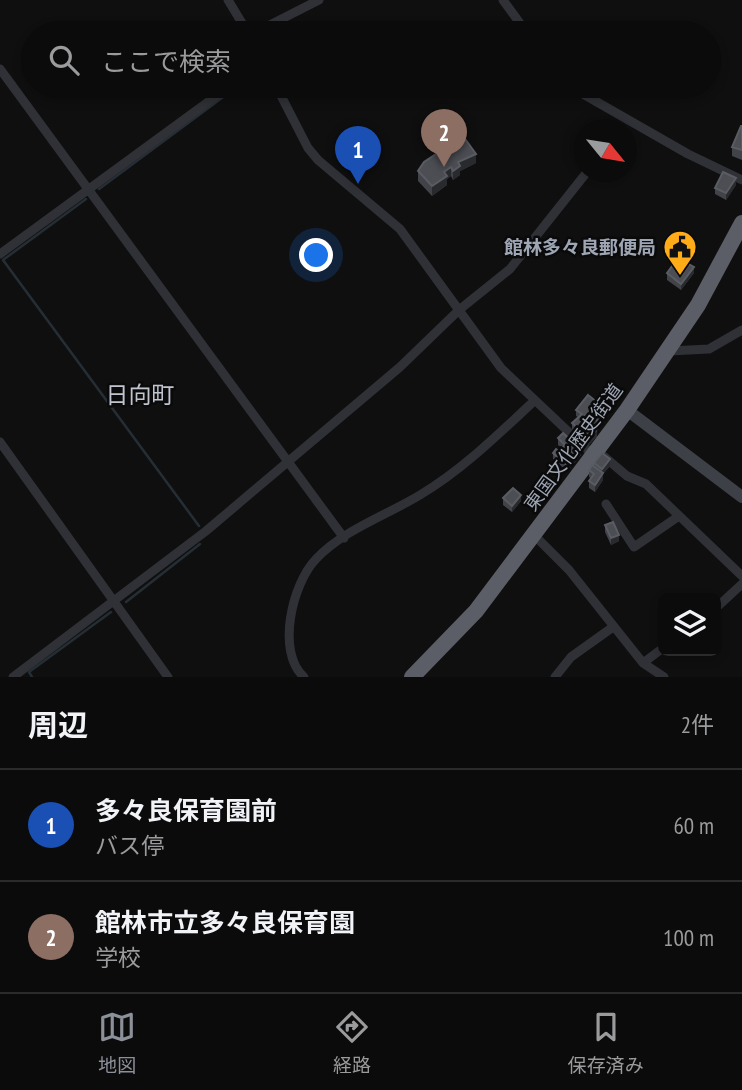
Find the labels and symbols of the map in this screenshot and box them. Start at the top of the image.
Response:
pin: 2 [421,109,467,167]
north arrow [574,119,637,182]
pin: 1 [335,126,381,184]
public building icon: 館林多々良郵便局 [661,228,699,277]
place label: 館林多々良郵便局 [504,235,656,259]
your location [299,238,333,272]
street label: 東国文化歴史街道 [519,378,627,516]
district label: 日向町 [106,380,175,409]

